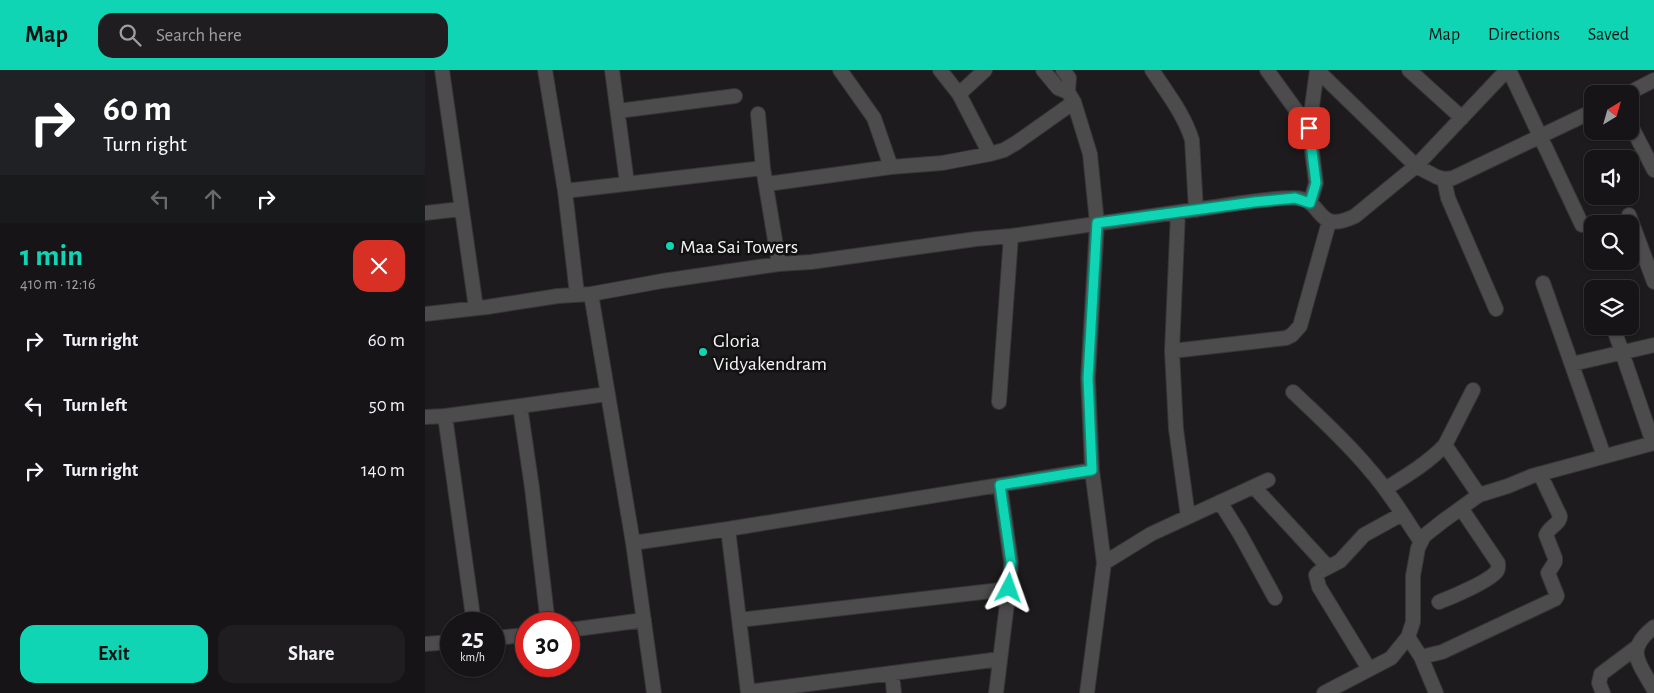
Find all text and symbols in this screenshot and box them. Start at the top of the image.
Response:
search box [98,13,448,58]
icon: search [116,21,144,49]
text: Map [25,23,68,47]
text: Search here [156,26,242,45]
text: Map [1429,26,1460,44]
text: Directions [1488,26,1560,44]
text: Saved [1588,26,1629,44]
north arrow [1584,85,1639,140]
map controls [1584,85,1639,335]
icon: right [20,90,85,155]
text: 60 m [103,92,172,127]
pin [1288,107,1330,149]
icon: arrive [1295,114,1323,142]
text: Turn right [103,133,187,155]
button: sound [1584,150,1639,205]
icon: left [146,185,174,213]
icon: ahead [199,185,227,213]
icon: right [252,185,280,213]
button: search [1584,215,1639,270]
place label: Maa Sai Towers [680,237,798,257]
button: close [353,240,405,292]
marker: Maa Sai Towers [664,240,676,252]
text: 1 min [20,241,83,271]
text: 410 m · 12:16 [20,276,96,292]
button: layers [1584,280,1639,335]
icon: right [20,327,48,355]
text: Turn right [63,331,138,350]
text: 60 m [368,331,405,350]
place label: Gloria Vidyakendram [713,331,827,374]
marker: Gloria Vidyakendram [697,346,709,358]
icon: left [20,392,48,420]
text: Turn left [63,396,127,415]
text: 50 m [369,396,405,415]
icon: right [20,457,48,485]
text: Turn right [63,461,138,480]
text: 140 m [361,461,405,480]
position arrow [982,561,1034,613]
speed limit sign: 30 [515,612,580,677]
button: Exit [20,625,208,683]
button: Share [218,625,405,683]
text: 25 [461,626,484,651]
text: km/h [460,651,485,663]

